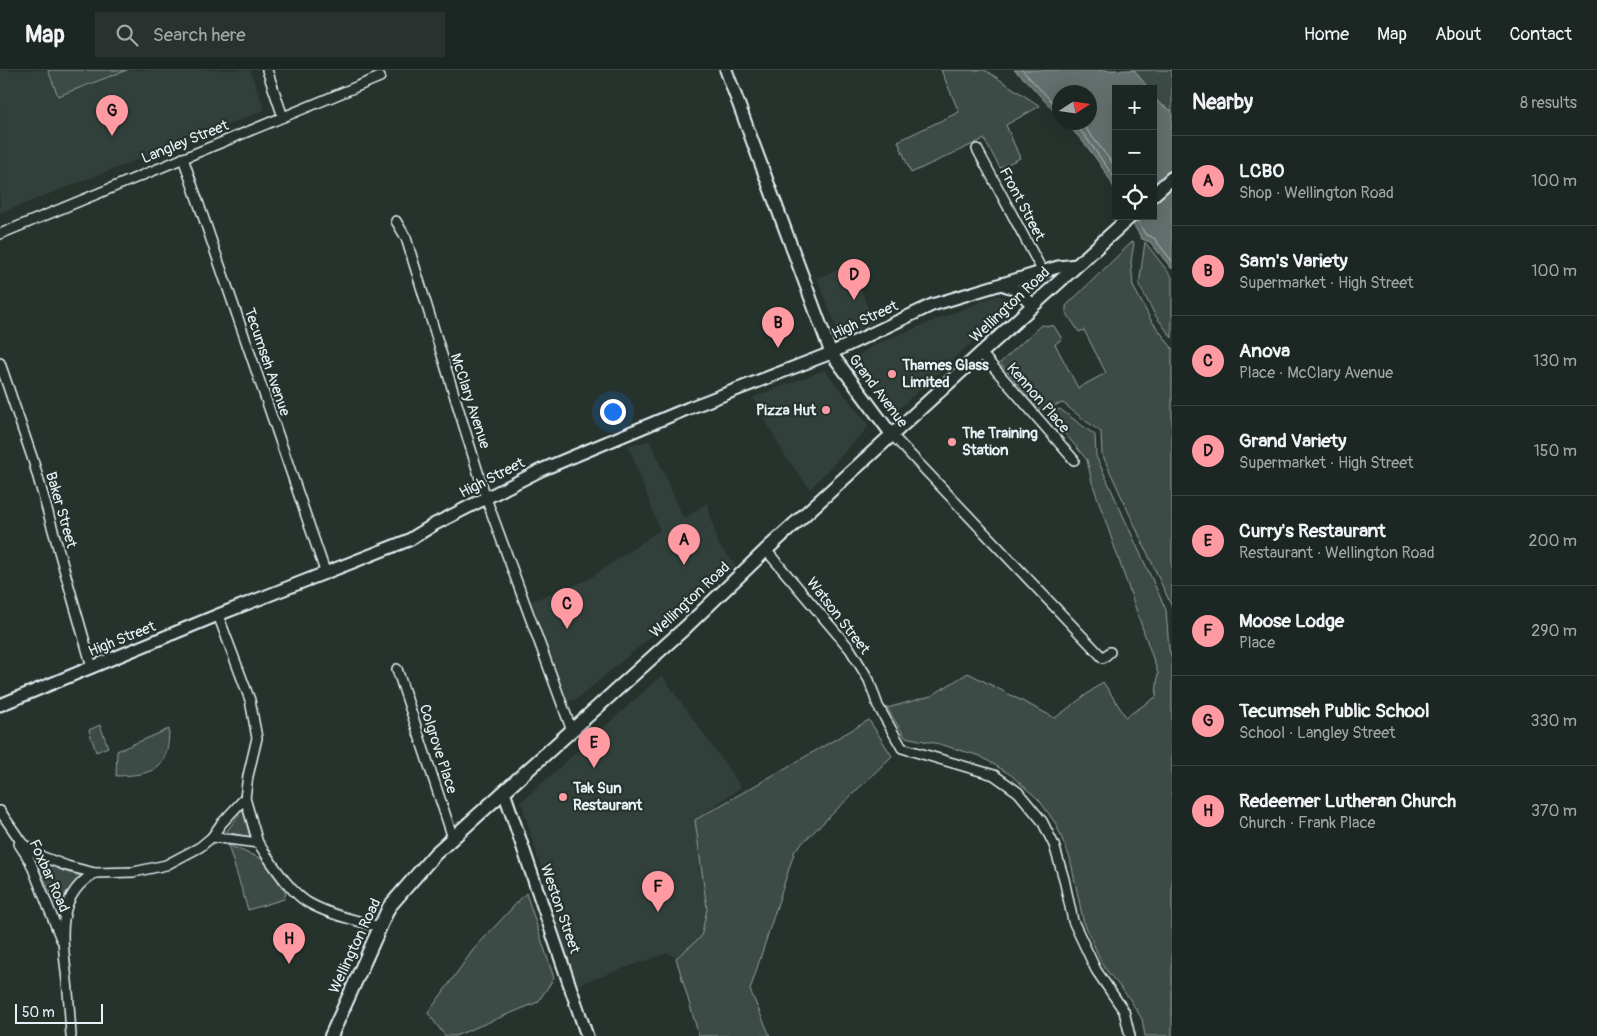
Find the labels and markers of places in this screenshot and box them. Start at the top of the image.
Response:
pin: G [96,95,128,136]
pin: D [838,259,870,300]
pin: B [762,307,794,348]
place label: Thames Glass Limited [901,356,989,392]
marker: Thames Glass Limited [886,368,898,380]
place label: Pizza Hut [756,401,817,420]
marker: Pizza Hut [820,404,832,416]
place label: The Training Station [961,424,1038,460]
marker: The Training Station [946,436,958,448]
pin: A [668,524,700,565]
pin: C [551,588,583,629]
pin: E [578,727,610,768]
place label: Tak Sun Restaurant [572,779,643,815]
marker: Tak Sun Restaurant [557,791,569,803]
pin: F [642,871,674,912]
pin: H [273,923,305,964]

